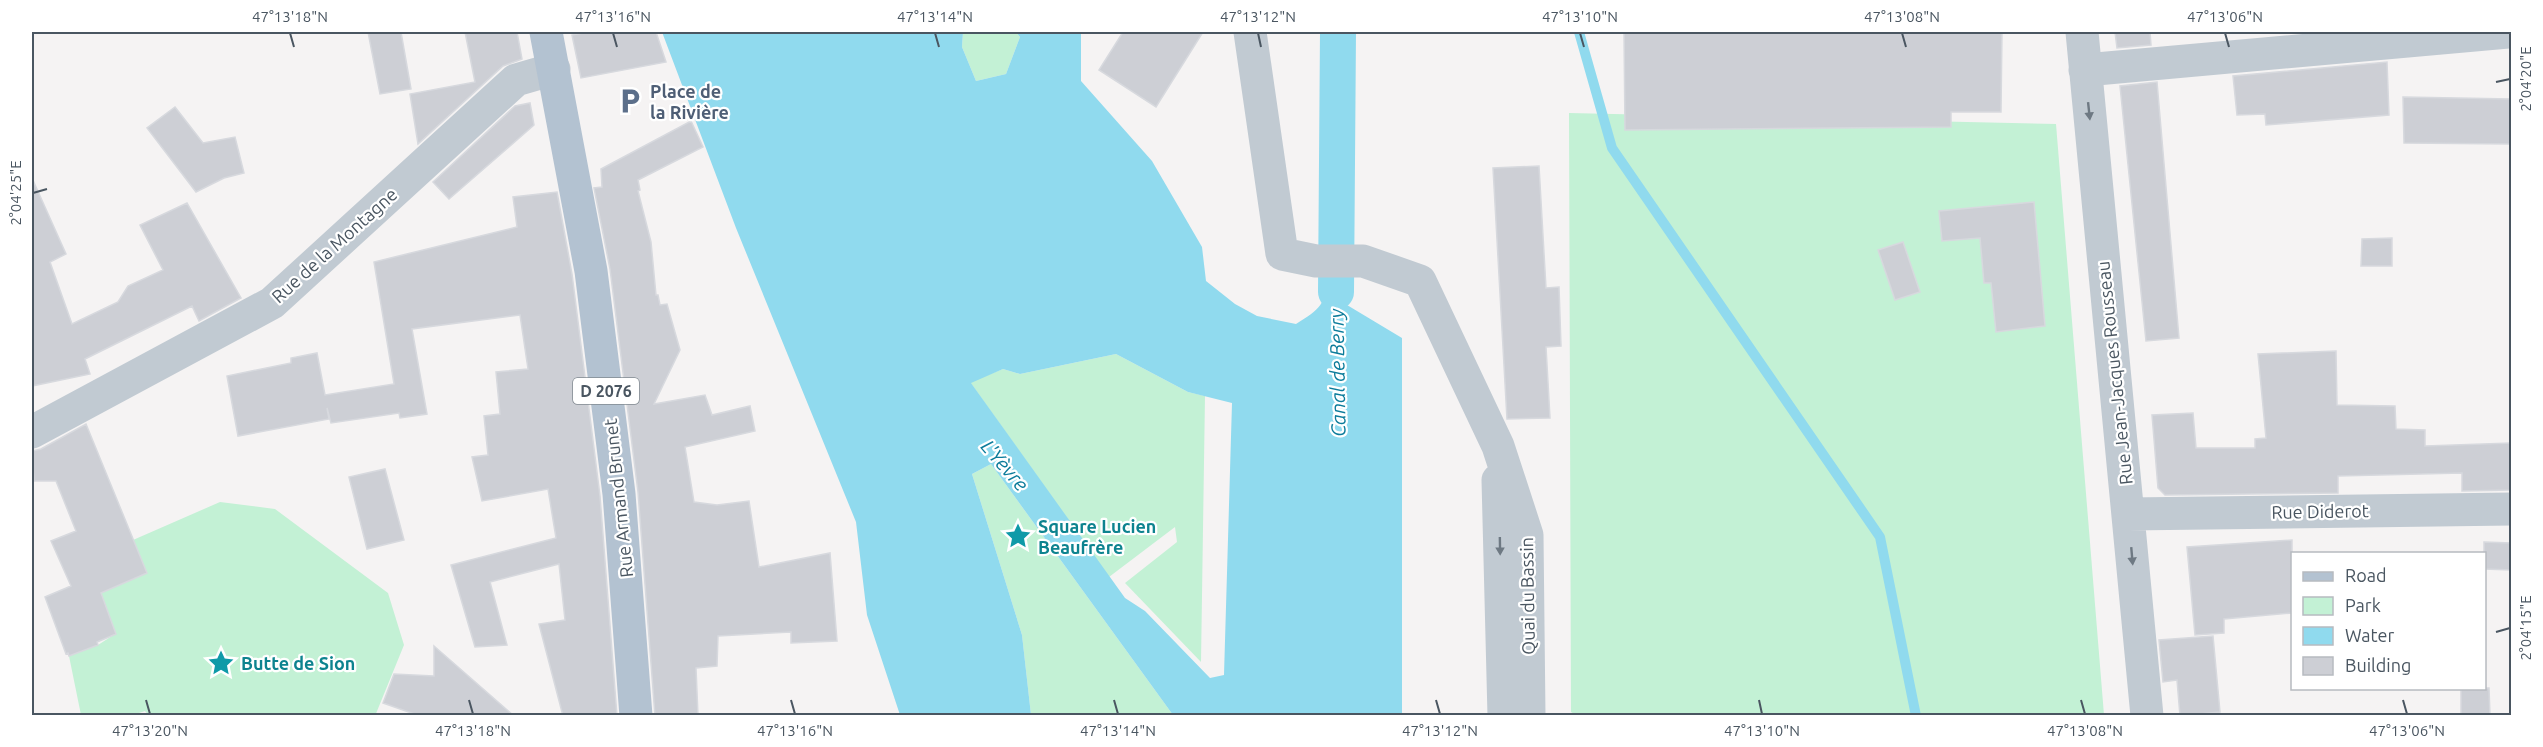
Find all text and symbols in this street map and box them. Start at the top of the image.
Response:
text: 47°13'18"N [252,8,328,25]
text: 47°13'16"N [575,8,651,25]
text: 47°13'14"N [897,8,973,25]
text: 47°13'12"N [1220,8,1296,25]
text: 47°13'10"N [1542,8,1618,25]
text: 47°13'08"N [1864,8,1940,25]
text: 47°13'06"N [2187,8,2263,25]
text: 2°04'20"E [2517,46,2534,112]
place label: Place de la Rivière [650,81,729,122]
parking icon: Place de la Rivière [615,86,645,116]
one-way arrow [2084,101,2094,120]
text: 2°04'25"E [7,160,24,226]
street label: Rue de la Montagne [267,184,401,306]
street label: Rue Jean-Jacques Rousseau [2092,260,2136,486]
water label: Canal de Berry [1324,308,1350,437]
road number: D 2076 [573,378,639,404]
street label: Rue Armand Brunet [600,418,636,578]
water label: L'Yèvre [977,435,1033,495]
street label: Rue Diderot [2271,500,2369,522]
place label: Square Lucien Beaufrère [1038,516,1156,557]
place icon: Square Lucien Beaufrère [1003,521,1033,551]
one-way arrow [1495,537,1505,556]
street label: Quai du Bassin [1516,537,1539,655]
one-way arrow [2127,546,2137,565]
legend [2291,552,2486,690]
text: Road [2345,565,2387,585]
text: Park [2345,595,2381,615]
text: 2°04'15"E [2517,595,2534,661]
text: Water [2345,625,2395,645]
place icon: Butte de Sion [206,648,236,678]
place label: Butte de Sion [241,653,355,673]
text: Building [2345,655,2411,675]
text: 47°13'20"N [112,722,188,739]
text: 47°13'18"N [435,722,511,739]
text: 47°13'16"N [757,722,833,739]
text: 47°13'14"N [1080,722,1156,739]
text: 47°13'12"N [1402,722,1478,739]
text: 47°13'10"N [1724,722,1800,739]
text: 47°13'08"N [2047,722,2123,739]
text: 47°13'06"N [2369,722,2445,739]

